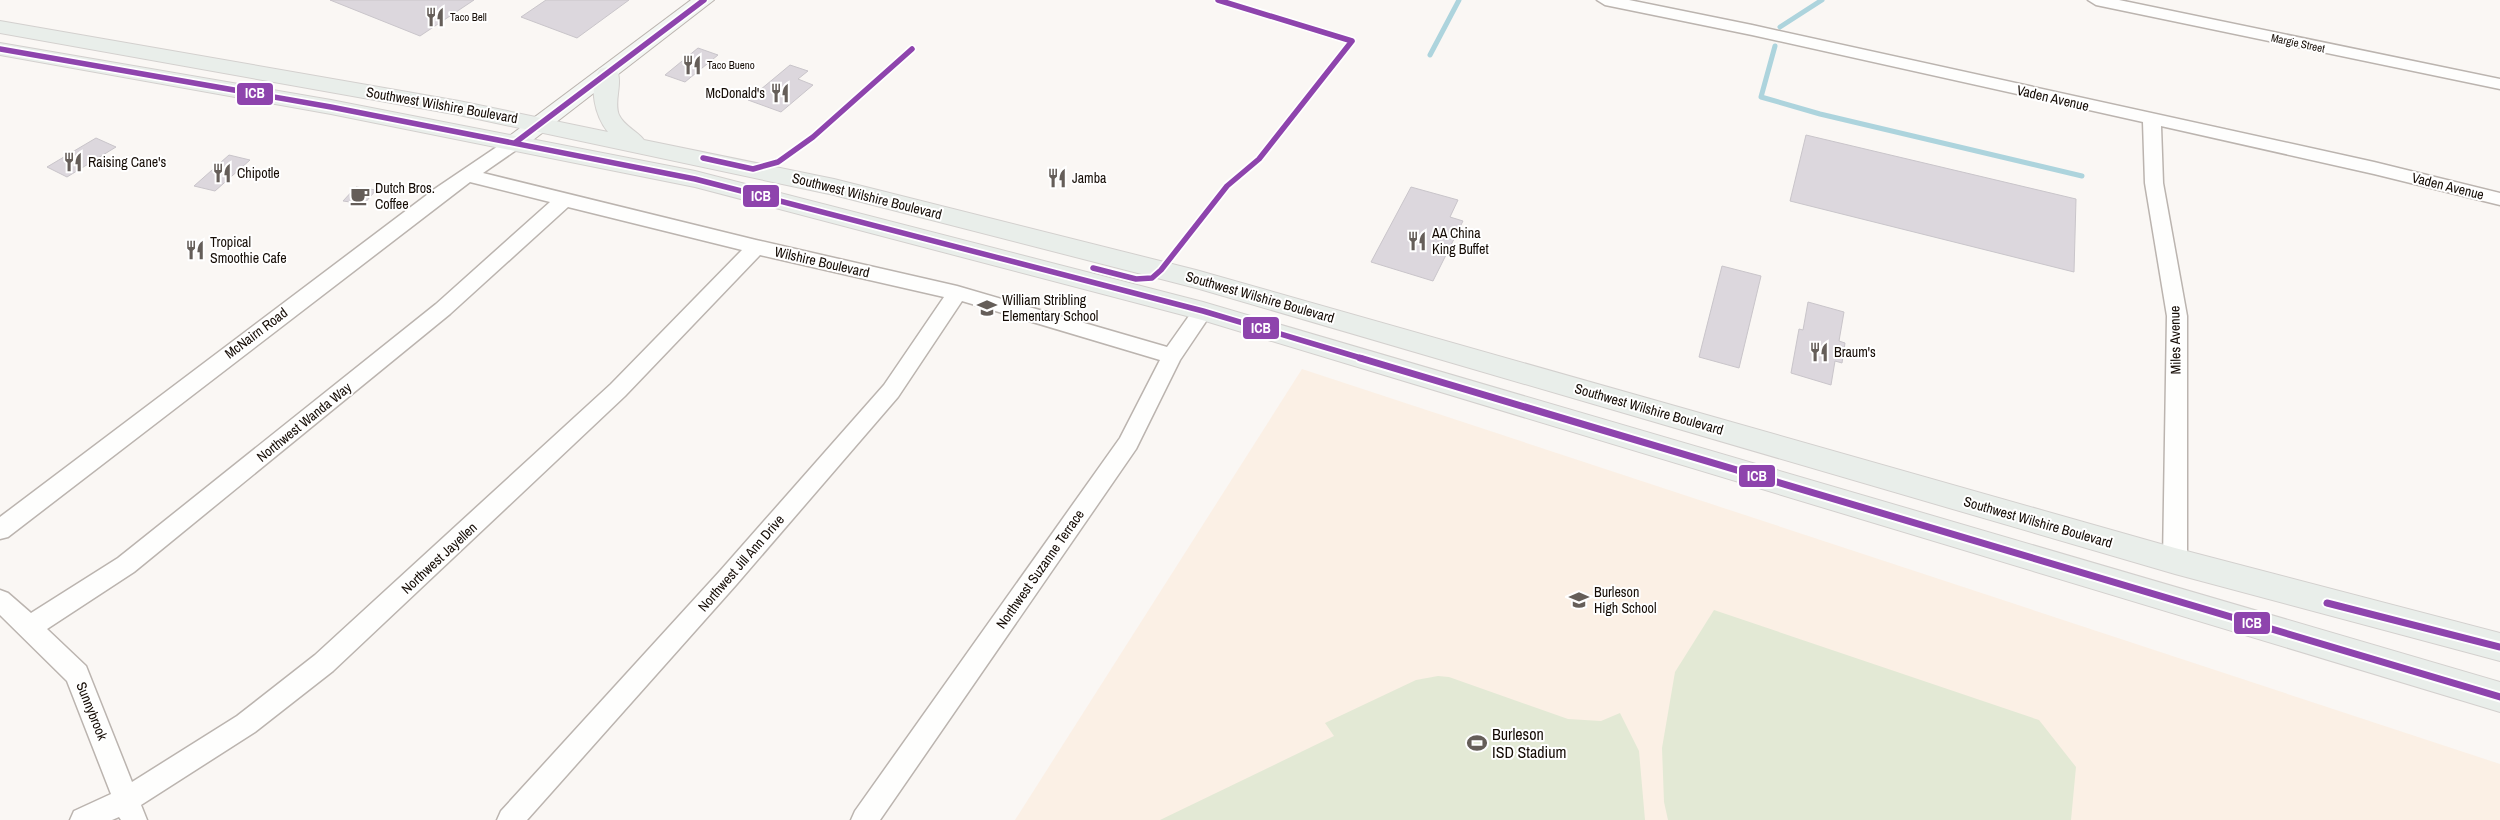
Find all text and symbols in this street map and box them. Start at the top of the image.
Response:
restaurant icon: Taco Bell [424,6,446,28]
place label: Taco Bell [450,10,487,24]
street label: Margie Street [2270,30,2327,56]
restaurant icon: Taco Bueno [681,54,703,76]
place label: Taco Bueno [707,58,755,72]
street label: Vaden Avenue [2015,81,2091,115]
line badge: ICB [236,82,274,106]
restaurant icon: McDonald's [769,82,791,104]
street label: Southwest Wilshire Boulevard [365,83,519,127]
text: ICB [245,84,265,102]
place label: McDonald's [705,84,765,102]
restaurant icon: Raising Cane's [62,151,84,173]
place label: Raising Cane's [88,153,166,171]
restaurant icon: Chipotle [211,162,233,184]
place label: Chipotle [237,164,280,182]
restaurant icon: Jamba [1046,167,1068,189]
street label: Vaden Avenue [2410,168,2486,204]
street label: Southwest Wilshire Boulevard [790,169,944,223]
place label: Jamba [1072,169,1107,187]
place label: Dutch Bros. Coffee [375,179,435,213]
line badge: ICB [742,184,780,208]
cafe icon: Dutch Bros. Coffee [349,185,371,207]
text: ICB [751,187,771,205]
place label: AA China King Buffet [1431,224,1489,258]
restaurant icon: AA China King Buffet [1406,230,1428,252]
place label: Tropical Smoothie Cafe [210,233,287,267]
restaurant icon: Tropical Smoothie Cafe [184,239,206,261]
street label: Wilshire Boulevard [773,242,871,282]
street label: Southwest Wilshire Boulevard [1184,267,1336,327]
place label: William Stribling Elementary School [1002,291,1098,325]
school or university icon: William Stribling Elementary School [976,297,998,319]
street label: McNairn Road [221,304,291,362]
street label: Miles Avenue [2165,305,2185,375]
line badge: ICB [1242,316,1280,340]
text: ICB [1251,319,1271,337]
restaurant icon: Braum's [1808,341,1830,363]
place label: Braum's [1834,343,1876,361]
street label: Northwest Wanda Way [253,378,355,466]
street label: Southwest Wilshire Boulevard [1573,379,1725,439]
line badge: ICB [1738,464,1776,488]
text: ICB [1747,467,1767,485]
street label: Southwest Wilshire Boulevard [1962,492,2114,552]
street label: Northwest Suzanne Terrace [992,506,1088,632]
street label: Northwest Jill Ann Drive [694,511,788,615]
street label: Northwest Jayellen [397,518,481,598]
place label: Burleson High School [1594,583,1657,617]
school or university icon: Burleson High School [1568,589,1590,611]
line badge: ICB [2233,611,2271,635]
text: ICB [2242,614,2262,632]
street label: Sunnybrook [72,679,112,743]
place label: Burleson ISD Stadium [1492,723,1566,763]
sports icon: Burleson ISD Stadium [1466,732,1488,754]

